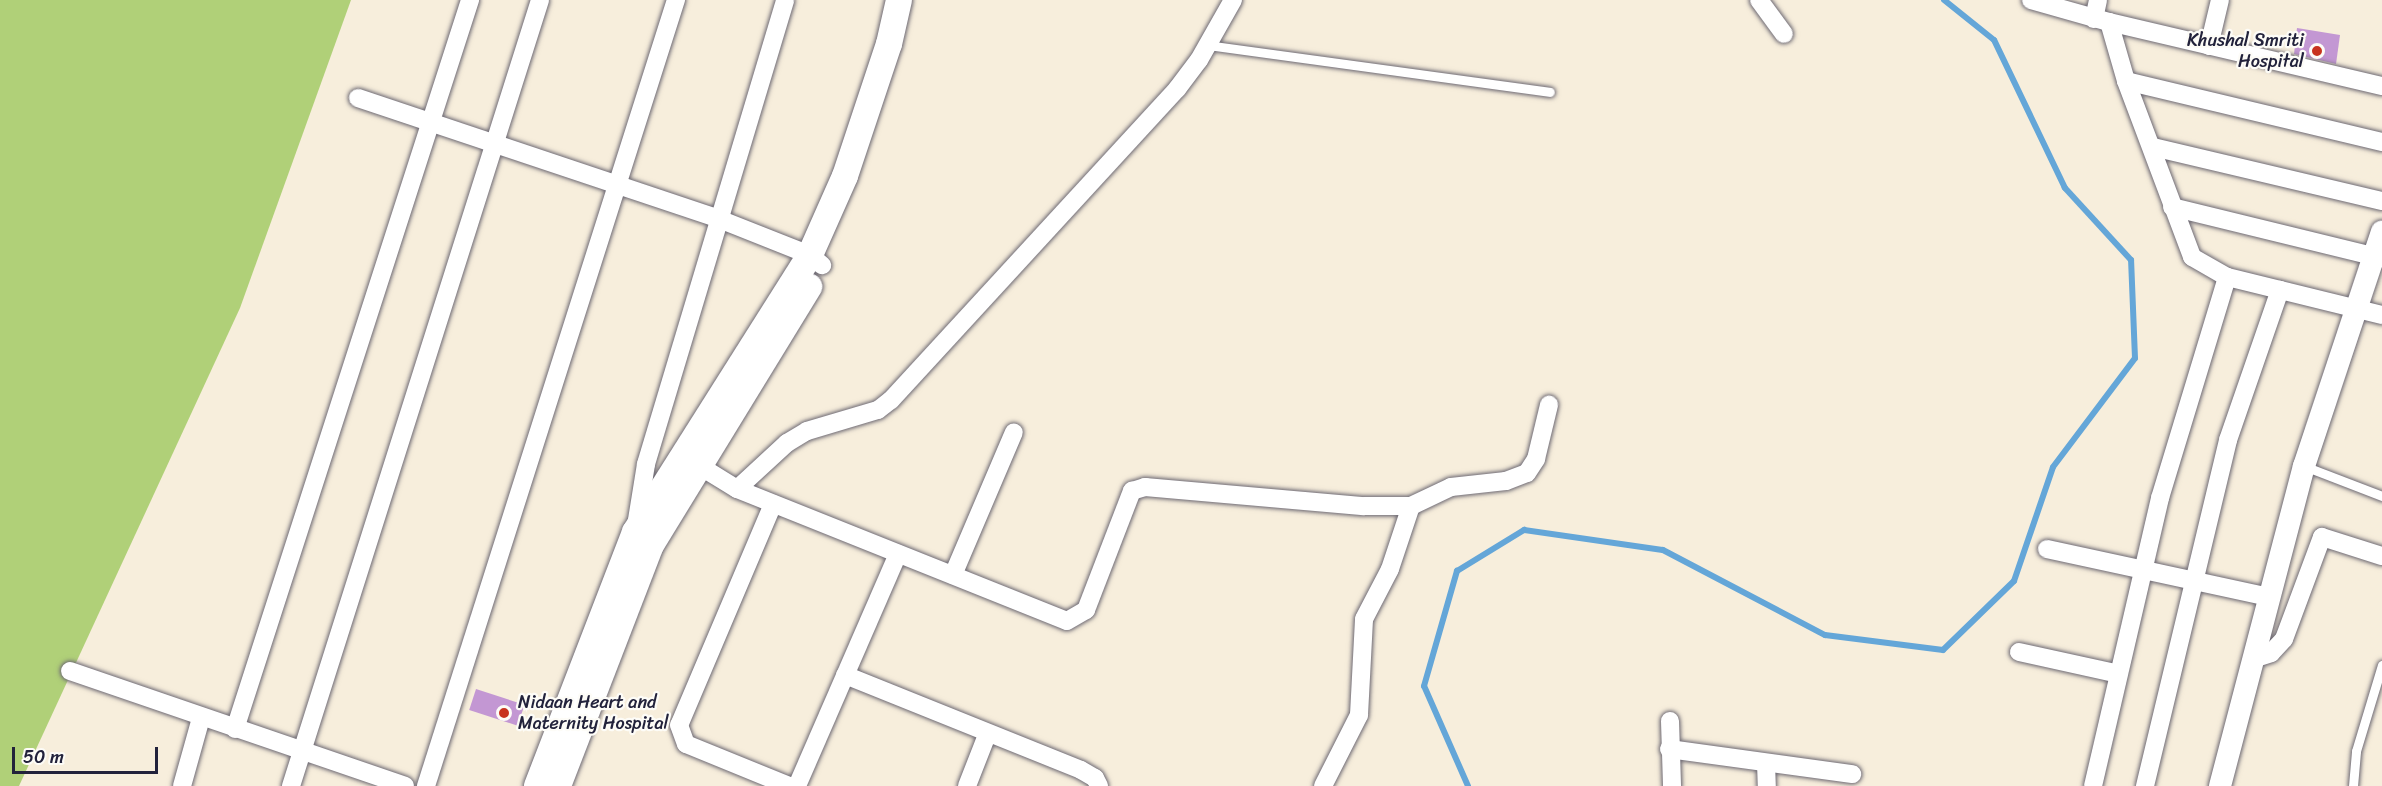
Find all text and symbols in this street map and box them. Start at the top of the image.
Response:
place label: Khushal Smriti Hospital [2188,30,2304,72]
marker: Khushal Smriti Hospital [2308,42,2326,60]
place label: Nidaan Heart and Maternity Hospital [518,692,669,734]
marker: Nidaan Heart and Maternity Hospital [495,704,513,722]
scale bar [15,735,160,773]
text: 50 m [23,741,64,773]

